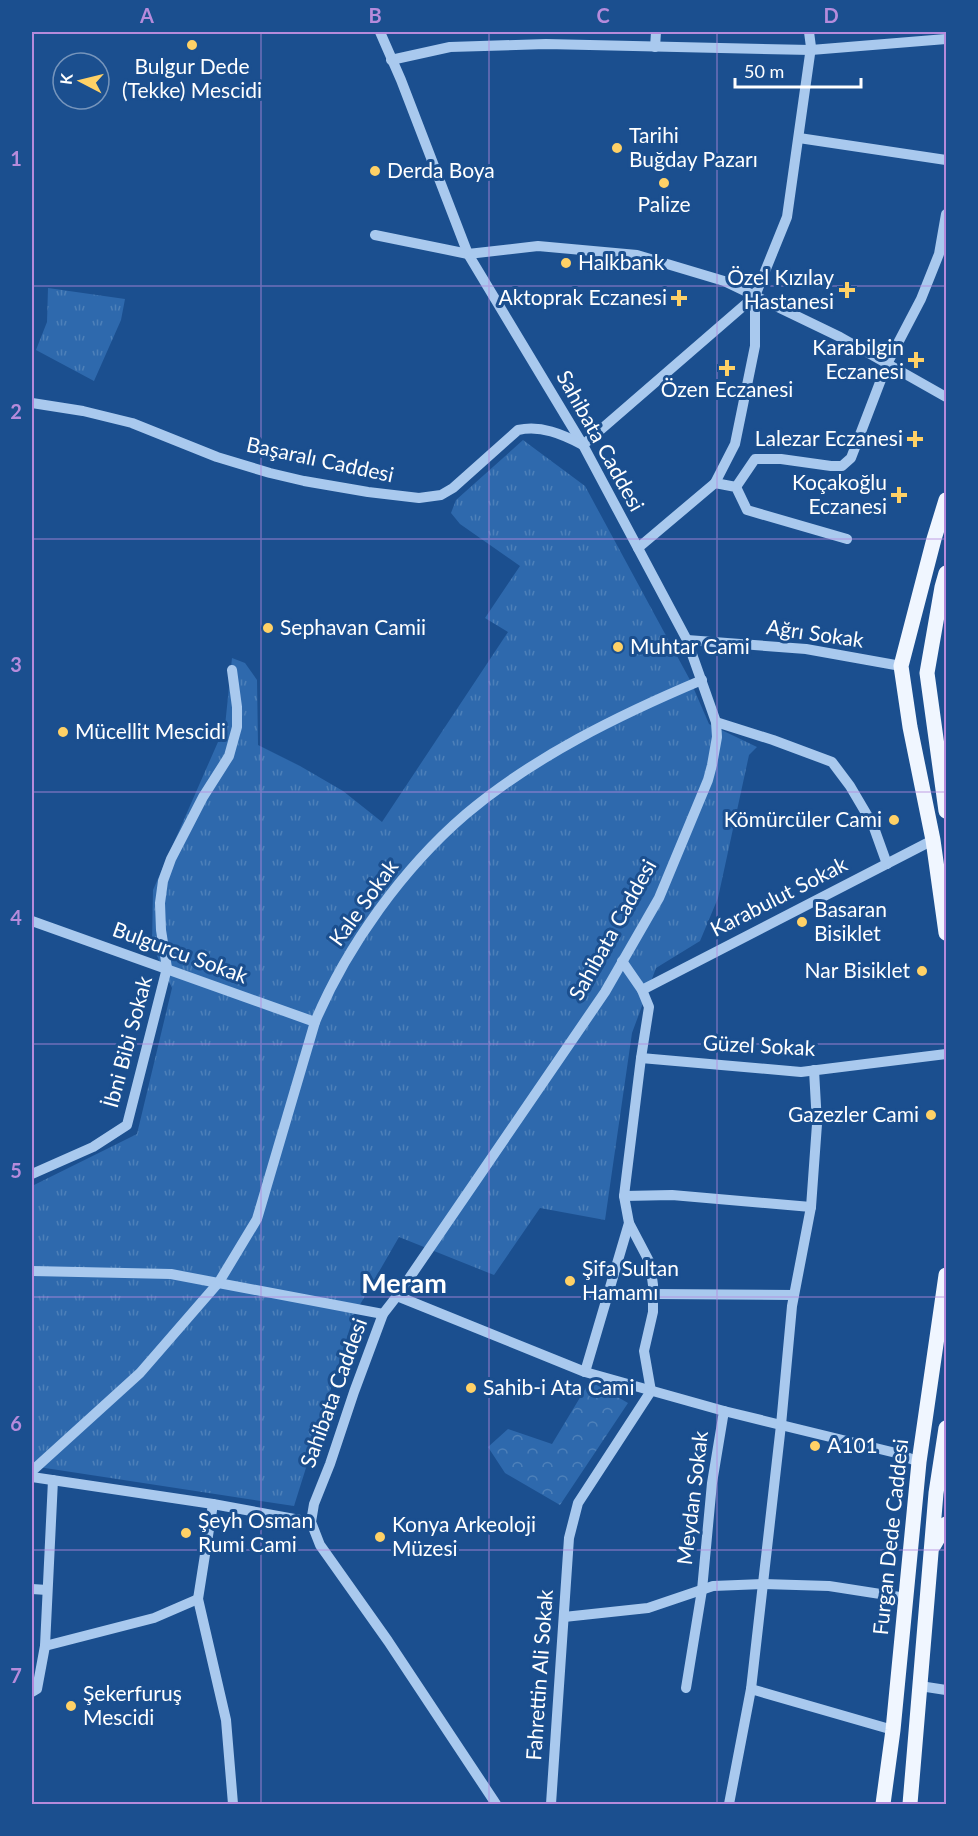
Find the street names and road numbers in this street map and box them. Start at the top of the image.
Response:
street label: Sahibata Caddesi [552,366,650,515]
street label: Başaralı Caddesi [244,431,396,486]
street label: Ağrı Sokak [765,613,866,652]
street label: Karabulut Sokak [706,850,851,941]
street label: Kale Sokak [323,854,403,950]
street label: Sahibata Caddesi [563,855,661,1004]
street label: Bulgurcu Sokak [110,916,252,988]
street label: İbni Bibi Sokak [97,973,156,1110]
street label: Güzel Sokak [702,1029,816,1060]
street label: Sahibata Caddesi [294,1314,371,1471]
street label: Meydan Sokak [671,1429,712,1566]
street label: Furgan Dede Caddesi [867,1438,912,1636]
street label: Fahrettin Ali Sokak [520,1588,557,1761]

